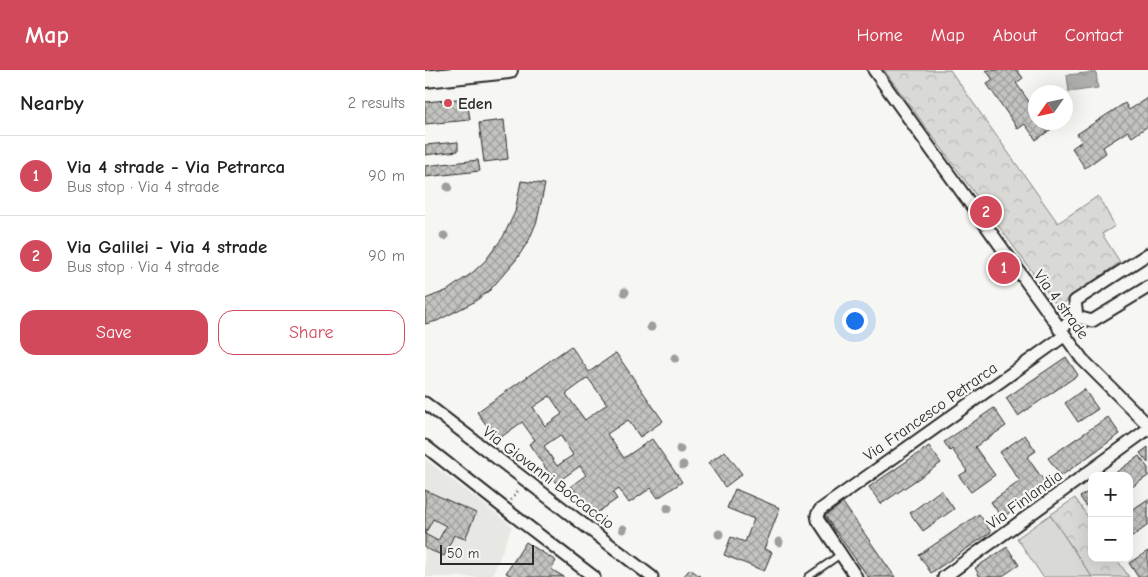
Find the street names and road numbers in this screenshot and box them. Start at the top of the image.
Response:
street label: Via 4 strade [1030,267,1092,343]
street label: Via Francesco Petrarca [860,359,1001,465]
street label: Via Giovanni Boccaccio [479,422,618,533]
street label: Via Finlandia [983,467,1066,533]

